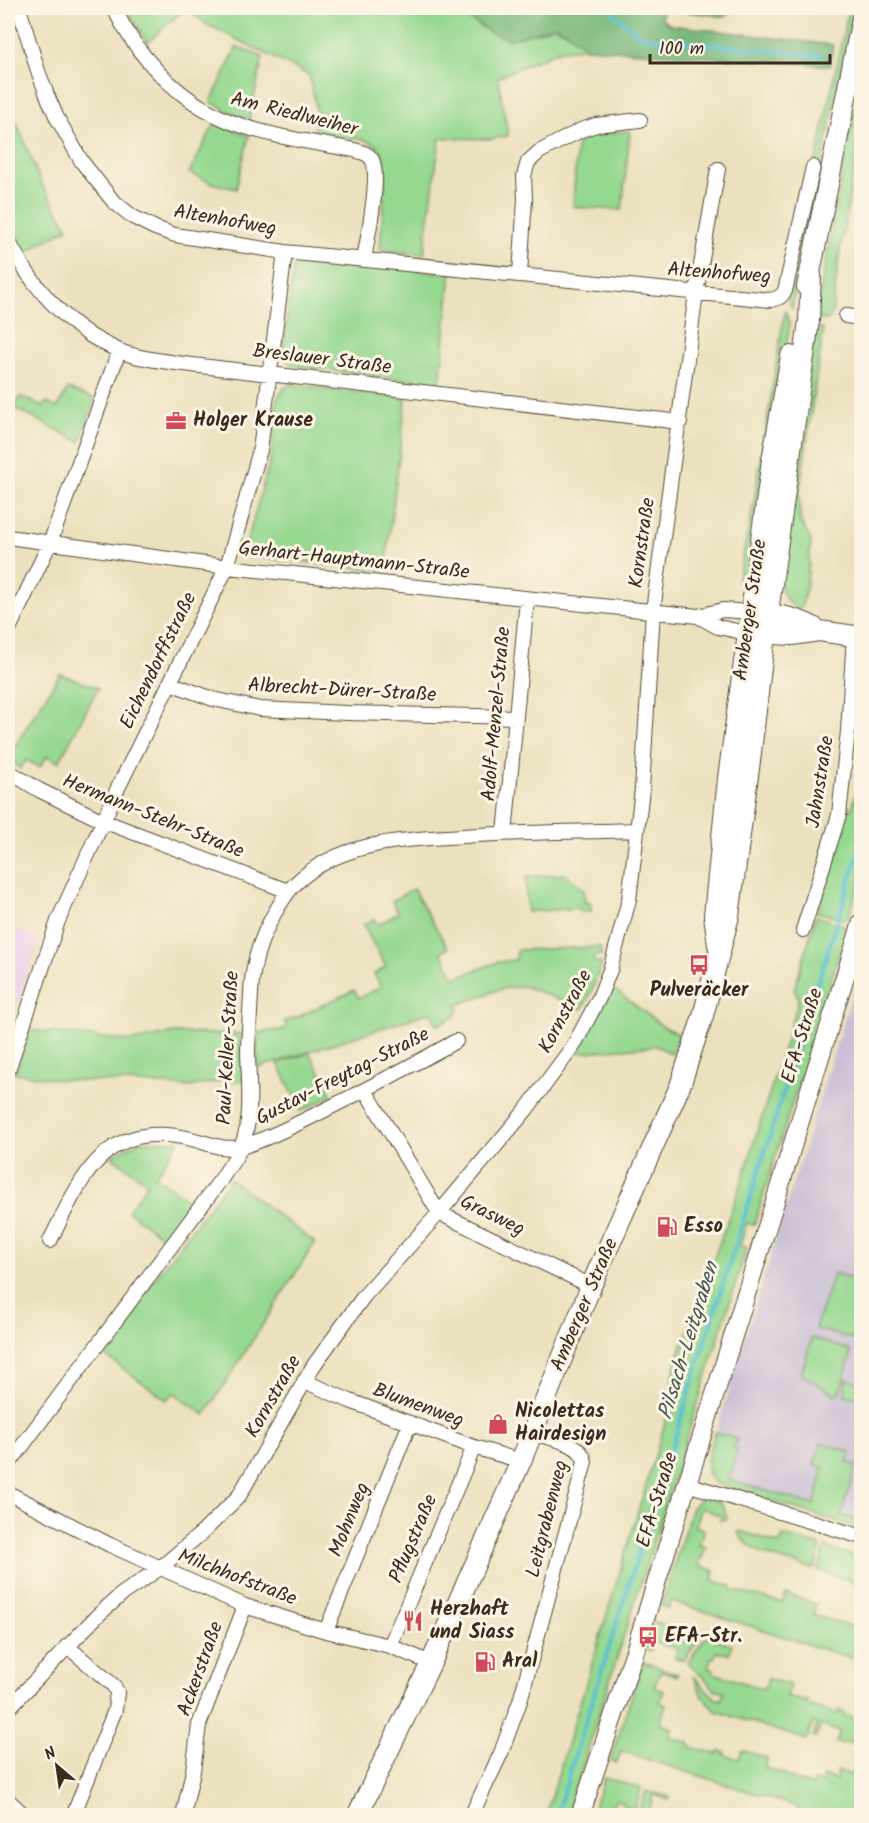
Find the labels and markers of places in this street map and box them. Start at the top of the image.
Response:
place label: Holger Krause [193,405,313,437]
office icon: Holger Krause [164,409,188,433]
bus stop icon: Pulveräcker [687,953,711,977]
place label: Pulveräcker [650,975,749,1007]
place label: Esso [684,1211,723,1243]
fuel station icon: Esso [655,1215,679,1239]
place label: Nicolettas Hairdesign [515,1396,606,1451]
shop icon: Nicolettas Hairdesign [486,1412,510,1436]
place label: Herzhaft und Siass [430,1594,515,1649]
restaurant icon: Herzhaft und Siass [401,1609,425,1633]
place label: EFA-Str. [665,1621,742,1653]
bus stop icon: EFA-Str. [636,1625,660,1649]
place label: Aral [502,1646,538,1678]
fuel station icon: Aral [473,1650,497,1674]

